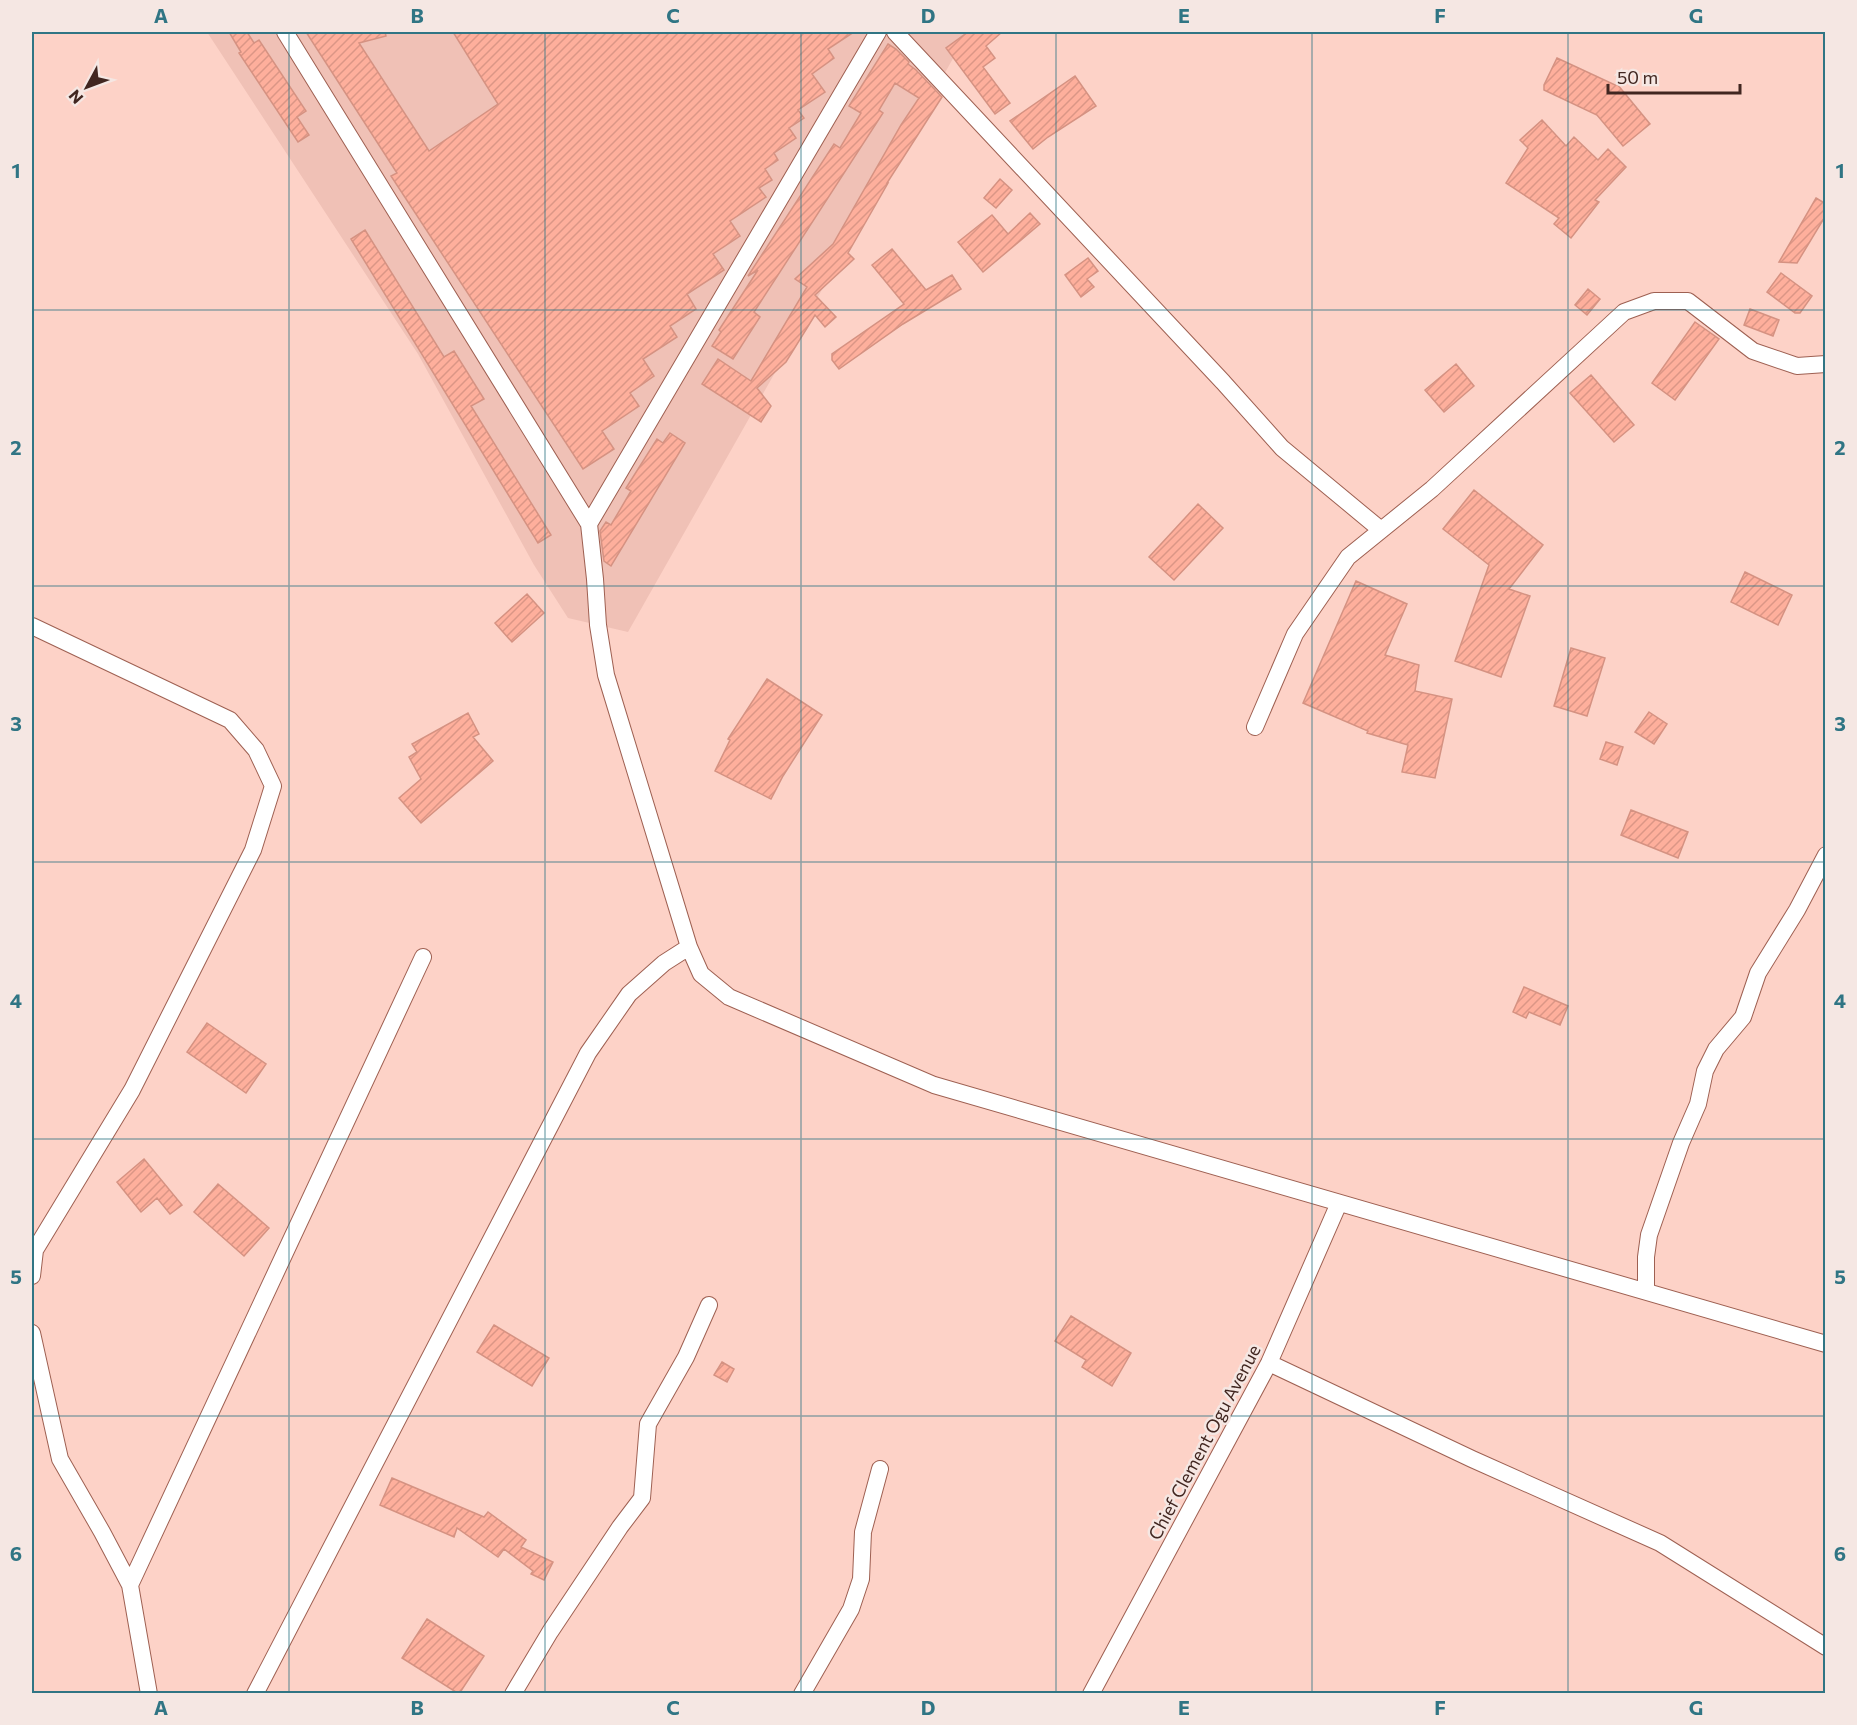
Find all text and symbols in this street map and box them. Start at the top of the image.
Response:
text: A [154,3,168,27]
text: B [410,3,424,27]
text: C [666,3,680,27]
text: D [921,3,935,27]
text: E [1178,3,1190,27]
text: F [1434,3,1446,27]
text: G [1689,3,1703,27]
north arrow [57,57,117,117]
scale bar [1608,57,1740,95]
text: 50 m [1617,66,1658,88]
text: N [64,86,86,108]
text: 1 [11,158,21,182]
text: 1 [1835,158,1845,182]
text: 2 [10,435,22,459]
text: 2 [1834,435,1846,459]
text: 3 [10,711,22,735]
text: 3 [1834,711,1846,735]
text: 4 [10,988,22,1012]
text: 4 [1834,988,1846,1012]
text: 5 [10,1264,22,1288]
text: 5 [1834,1264,1846,1288]
street label: Chief Clement Ogu Avenue [1143,1341,1265,1543]
text: 6 [10,1541,22,1565]
text: 6 [1834,1541,1846,1565]
text: A [154,1695,168,1719]
text: B [410,1695,424,1719]
text: C [666,1695,680,1719]
text: D [921,1695,935,1719]
text: E [1178,1695,1190,1719]
text: F [1434,1695,1446,1719]
text: G [1689,1695,1703,1719]

